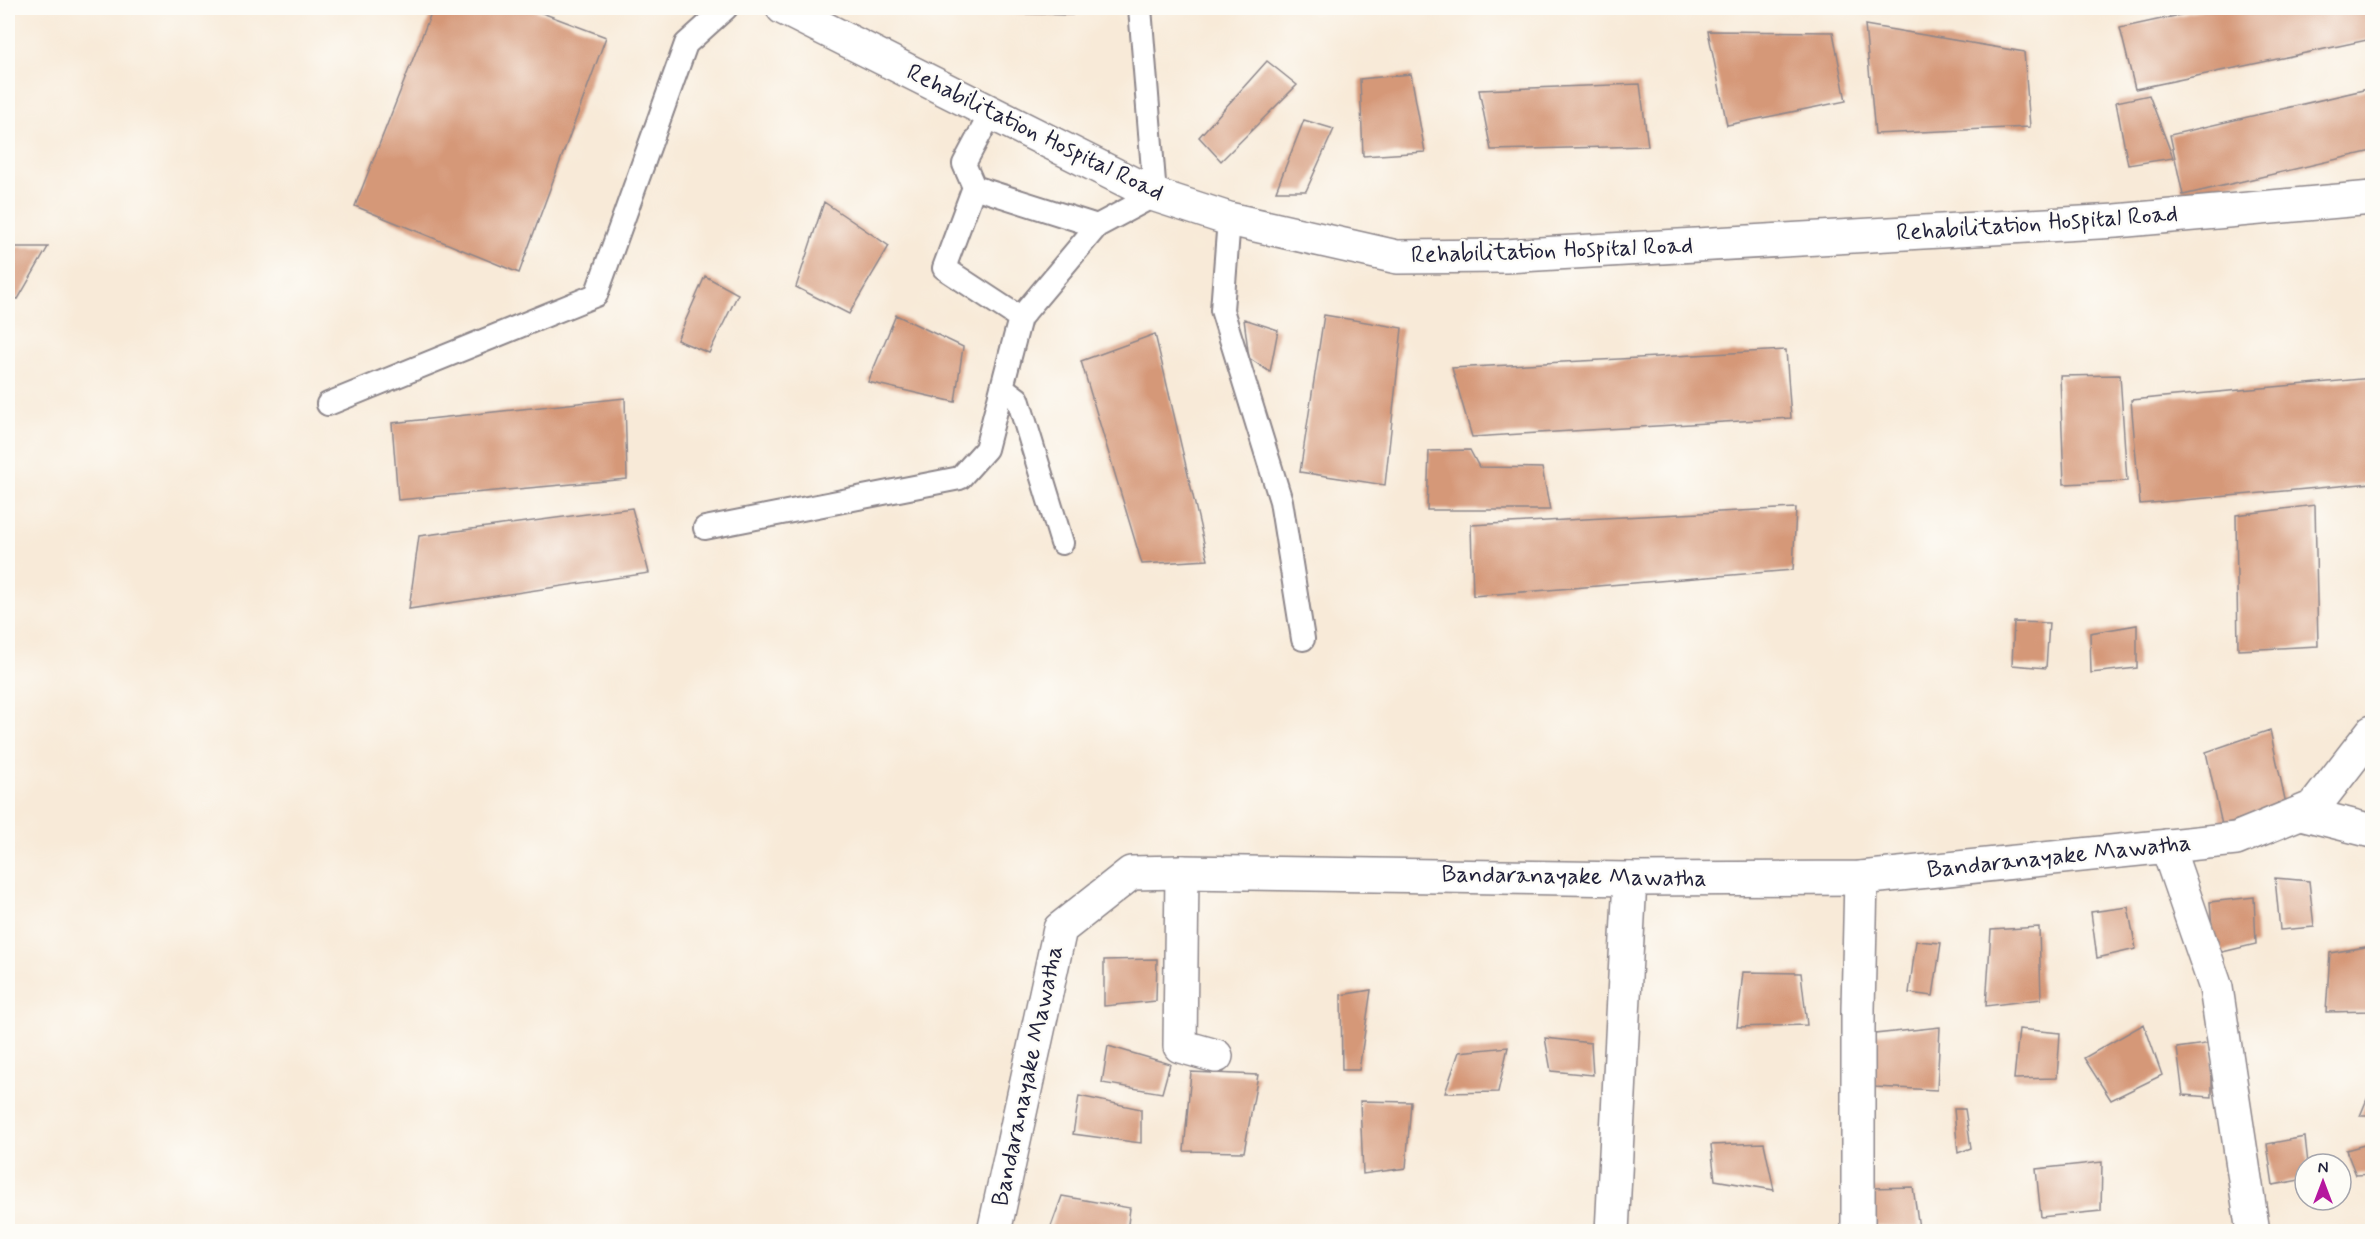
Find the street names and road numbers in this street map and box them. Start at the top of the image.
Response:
street label: Rehabilitation Hospital Road [901,57,1169,209]
street label: Rehabilitation Hospital Road [1895,199,2179,249]
street label: Rehabilitation Hospital Road [1410,231,1694,271]
street label: Bandaranayake Mawatha [1925,828,2193,886]
street label: Bandaranayake Mawatha [1441,859,1707,895]
street label: Bandaranayake Mawatha [985,943,1071,1209]

